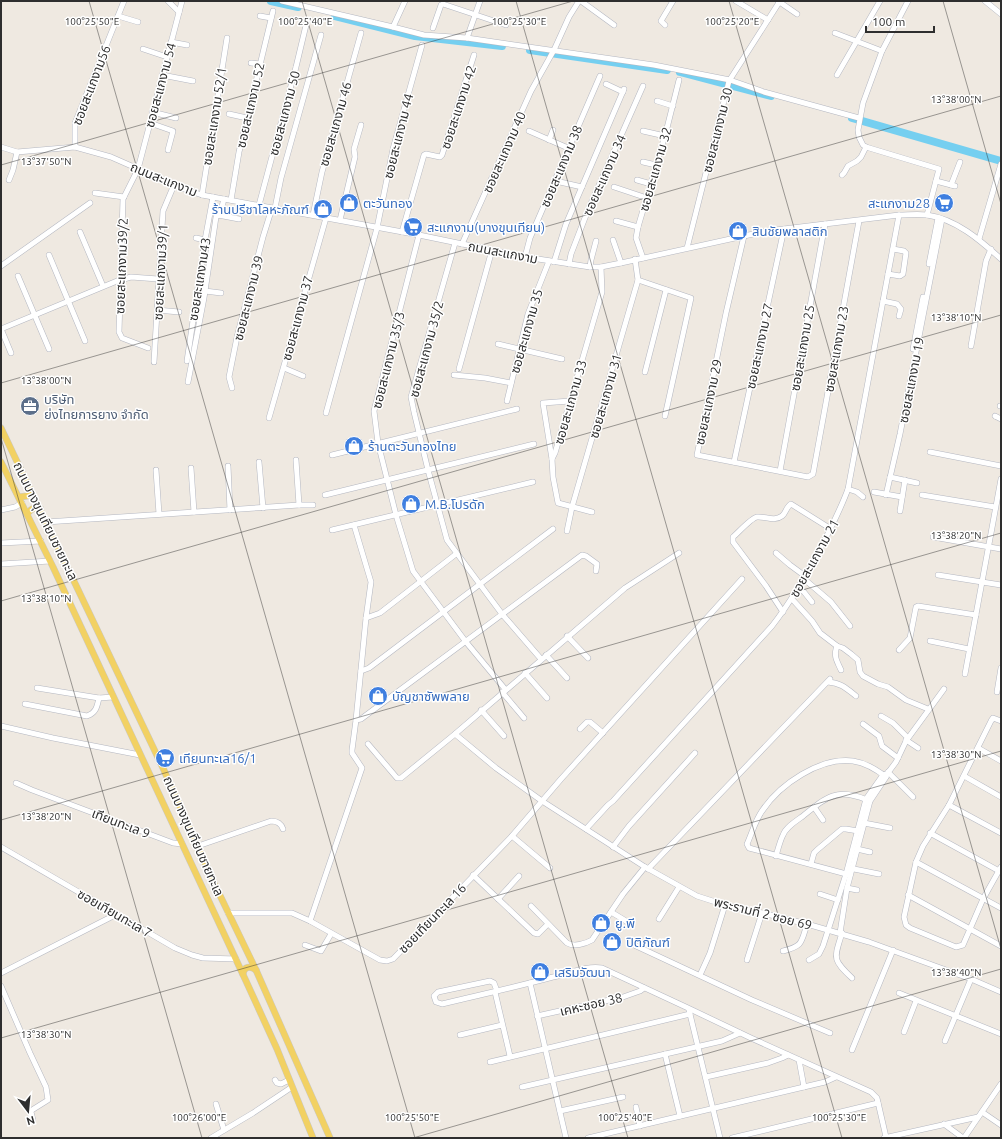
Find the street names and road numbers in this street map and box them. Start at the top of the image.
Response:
street label: ซอยสะแกงาม 54 [142,41,178,129]
street label: ซอยสะแกงาม56 [69,43,113,127]
street label: ซอยสะแกงาม 52 [233,61,267,149]
street label: ซอยสะแกงาม 42 [438,63,478,151]
street label: ซอยสะแกงาม 52/1 [199,66,229,166]
street label: ซอยสะแกงาม 50 [266,69,302,157]
street label: ซอยสะแกงาม 46 [316,80,354,168]
street label: ซอยสะแกงาม 30 [700,86,734,174]
street label: ซอยสะแกงาม 44 [381,92,415,180]
street label: ซอยสะแกงาม 40 [480,109,528,195]
street label: ซอยสะแกงาม 38 [537,123,585,209]
street label: ซอยสะแกงาม 32 [636,125,674,213]
street label: ซอยสะแกงาม 34 [580,132,628,218]
street label: ถนนสะแกงาม [128,159,200,199]
street label: ซอยสะแกงาม39/2 [112,218,130,314]
street label: ซอยสะแกงาม39/1 [150,223,170,321]
street label: ซอยสะแกงาม43 [185,236,213,322]
street label: ถนนสะแกงาม [467,238,539,266]
street label: ซอยสะแกงาม 39 [231,254,265,342]
street label: ซอยสะแกงาม 37 [279,274,315,362]
street label: ซอยสะแกงาม 35 [507,287,545,375]
street label: ซอยสะแกงาม 35/2 [406,299,446,399]
street label: ซอยสะแกงาม 27 [743,302,775,390]
street label: ซอยสะแกงาม 25 [788,304,816,392]
street label: ซอยสะแกงาม 23 [822,305,850,393]
street label: ซอยสะแกงาม 35/3 [369,310,407,410]
street label: ซอยสะแกงาม 19 [896,336,926,424]
street label: ซอยสะแกงาม 31 [586,352,624,440]
street label: ซอยสะแกงาม 33 [551,358,589,446]
street label: ซอยสะแกงาม 29 [692,358,724,446]
street label: ถนนบางขุนเทียนชายทะเล [10,460,81,583]
street label: ซอยสะแกงาม 21 [787,516,841,600]
street label: ถนนบางขุนเทียนชายทะเล [160,774,227,899]
street label: เทียนทะเล 9 [90,805,152,841]
street label: ซอยเทียนทะเล 16 [395,880,469,956]
street label: ซอยเทียนทะเล 7 [75,886,155,940]
street label: พระรามที่ 2 ซอย 69 [712,892,814,932]
street label: เคหะซอย 38 [558,990,624,1018]

